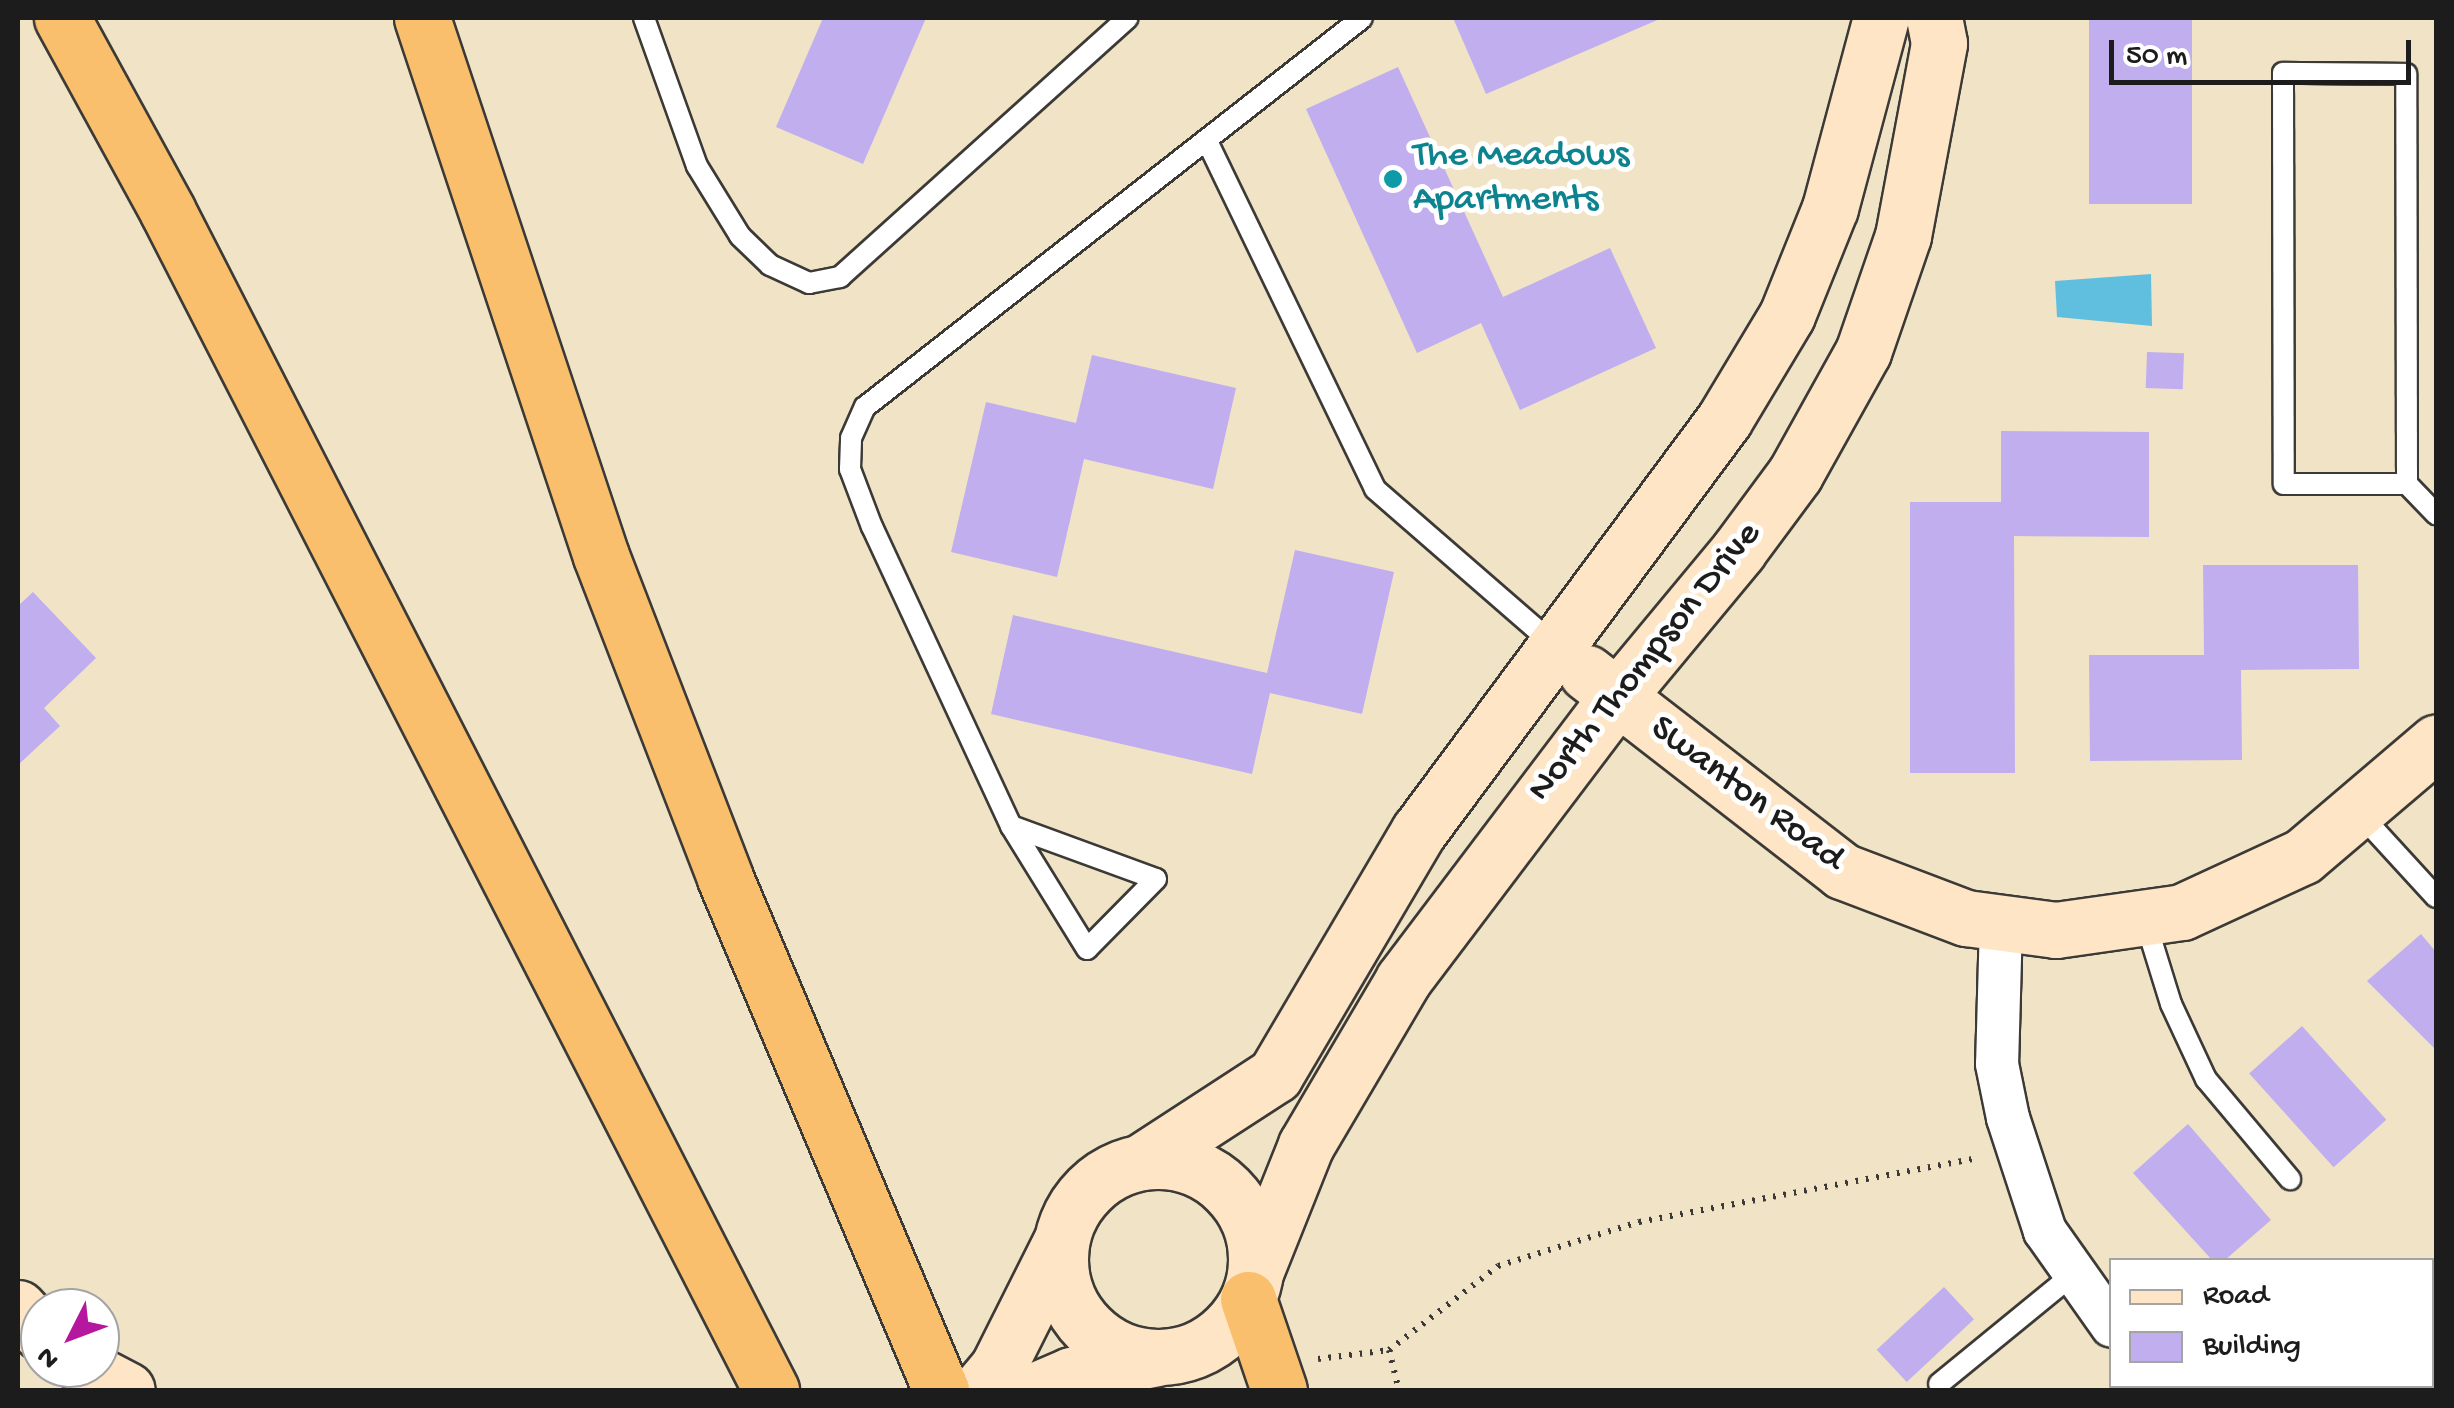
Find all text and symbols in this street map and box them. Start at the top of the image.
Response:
scale bar [2114,20,2416,82]
text: 50 m [2126,40,2187,75]
place label: The Meadows Apartments [1413,134,1629,223]
marker: The Meadows Apartments [1382,168,1404,190]
street label: North Thompson Drive [1519,514,1773,812]
street label: Swanton Road [1640,707,1852,883]
legend [2109,1258,2434,1388]
text: Road [2203,1280,2269,1315]
north arrow [20,1288,120,1388]
text: Building [2203,1330,2301,1365]
text: N [30,1339,67,1375]

